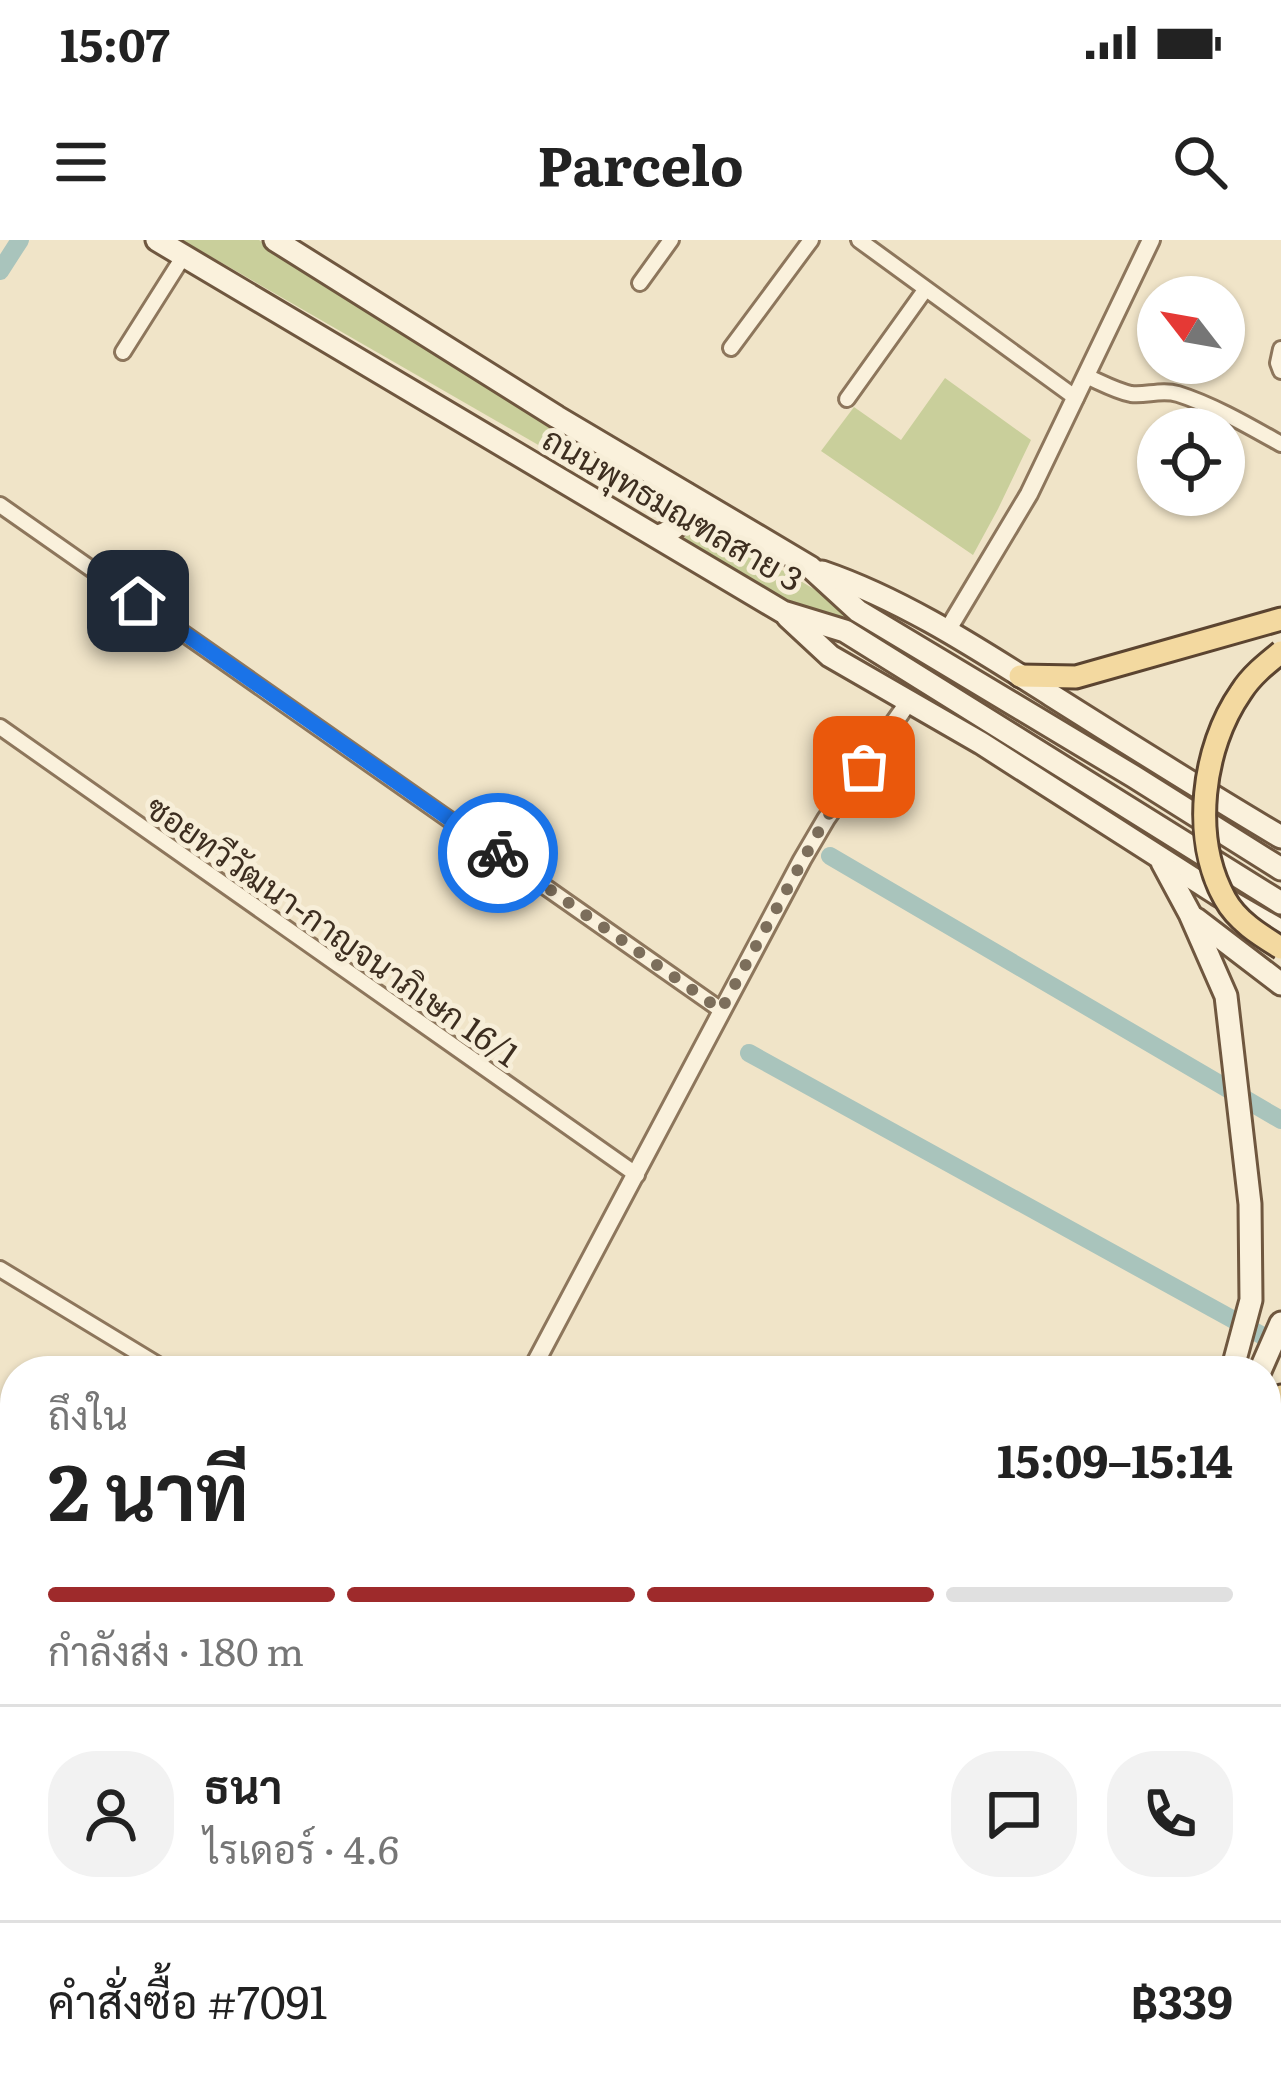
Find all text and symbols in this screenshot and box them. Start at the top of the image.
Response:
text: 15:07 [60,9,170,76]
text: Parcelo [537,122,744,203]
icon: menu [48,129,114,195]
icon: search [1167,129,1233,195]
north arrow [1137,276,1245,384]
map controls [1137,276,1245,516]
button: locate [1137,408,1245,516]
street label: ถนนพุทธมณฑลสาย 3 [534,412,813,602]
pin [87,550,189,652]
icon: home [105,568,171,634]
pin [813,716,915,818]
icon: bag [831,734,897,800]
street label: ซอยทวีวัฒนา-กาญจนาภิเษก 16/1 [138,781,530,1077]
courier [438,793,558,913]
icon: bike [465,820,531,886]
text: ถึงใน [48,1384,128,1442]
text: 15:09–15:14 [997,1425,1233,1492]
text: 2 นาที [48,1429,249,1545]
text: กำลังส่ง · 180 m [48,1620,304,1678]
button: person [48,1751,174,1877]
text: ธนา [204,1751,282,1818]
button: chat [951,1751,1077,1877]
button: phone [1107,1751,1233,1877]
text: ไรเดอร์ · 4.6 [204,1818,399,1876]
text: คำสั่งซื้อ #7091 [48,1966,328,2033]
text: ฿339 [1131,1966,1233,2033]

